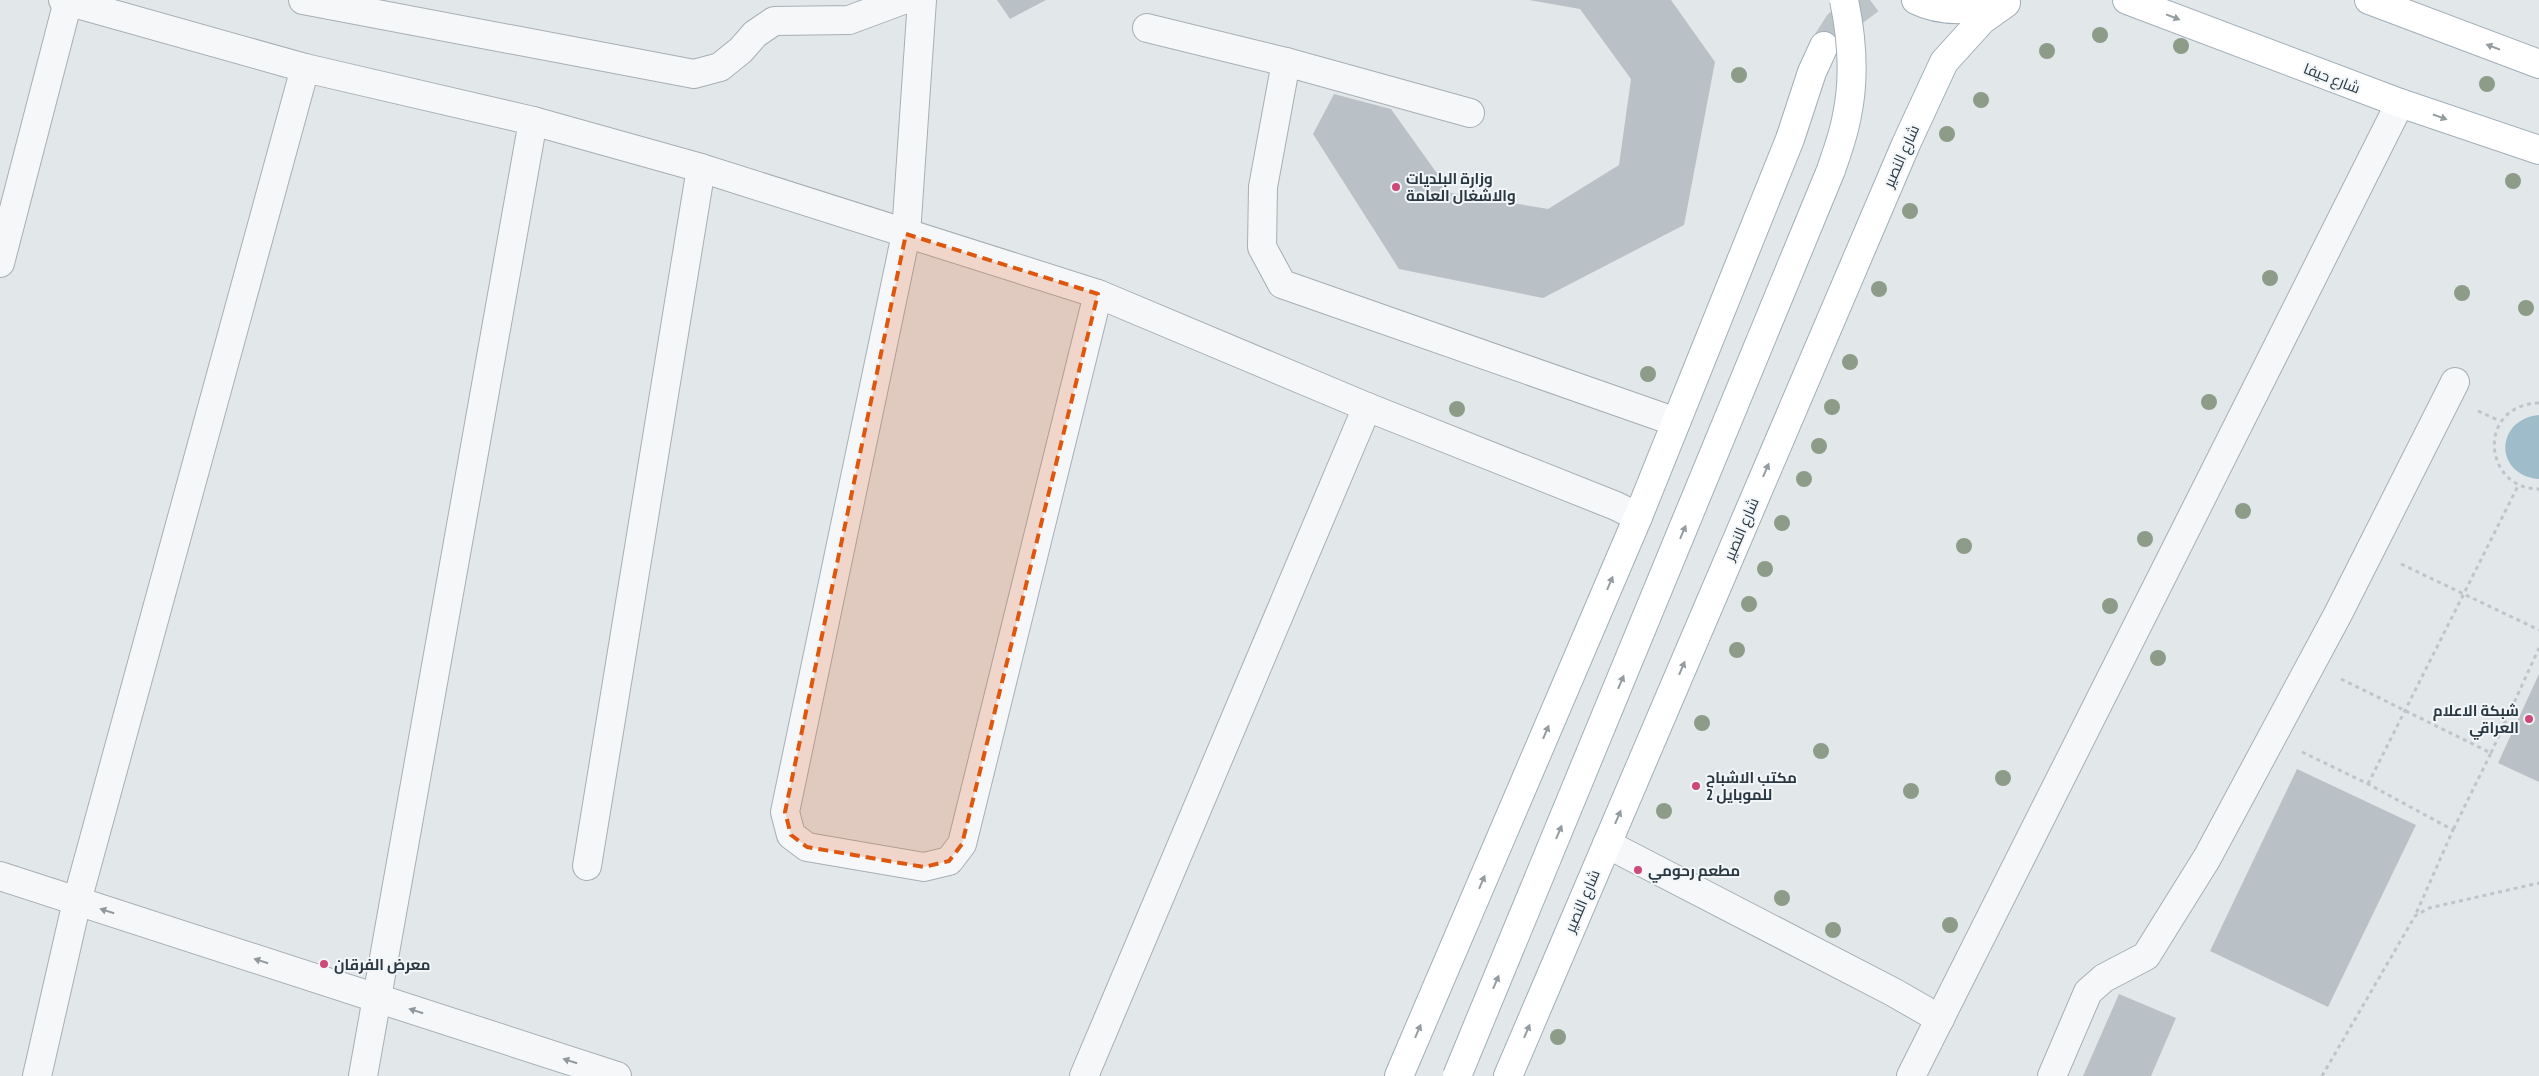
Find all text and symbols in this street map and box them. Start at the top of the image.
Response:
one-way arrow [2165,14,2180,21]
one-way arrow [2486,43,2501,50]
street label: شارع حيفا [2300,59,2363,99]
one-way arrow [2432,113,2447,121]
street label: شارع النصیر [1878,122,1925,192]
place label: وزارة البلديات والاشغال العامة [1406,169,1516,205]
marker: وزارة البلديات والاشغال العامة [1390,181,1402,193]
one-way arrow [1763,463,1771,477]
street label: شارع النصیر [1719,495,1765,565]
one-way arrow [1679,524,1687,539]
one-way arrow [1606,576,1614,590]
one-way arrow [1678,661,1686,675]
one-way arrow [1617,675,1625,689]
place label: شبكة الاعلام العراقي [2433,701,2519,740]
marker: شبكة الاعلام العراقي [2523,713,2535,725]
one-way arrow [1542,725,1550,739]
place label: مكتب الاشباح 2 للموبايل [1706,768,1797,804]
marker: مكتب الاشباح 2 للموبايل [1690,780,1702,792]
one-way arrow [1614,809,1622,824]
one-way arrow [1555,825,1563,839]
place label: مطعم رحومي [1648,861,1740,883]
marker: مطعم رحومي [1632,864,1644,876]
street label: شارع النصیر [1560,867,1606,937]
one-way arrow [1479,875,1487,889]
one-way arrow [99,907,114,914]
place label: معرض الفرقان [334,955,431,974]
one-way arrow [253,957,268,965]
marker: معرض الفرقان [318,958,330,970]
one-way arrow [1493,975,1501,990]
one-way arrow [408,1007,423,1014]
one-way arrow [1523,1023,1531,1038]
one-way arrow [1415,1024,1423,1038]
one-way arrow [563,1057,578,1064]

